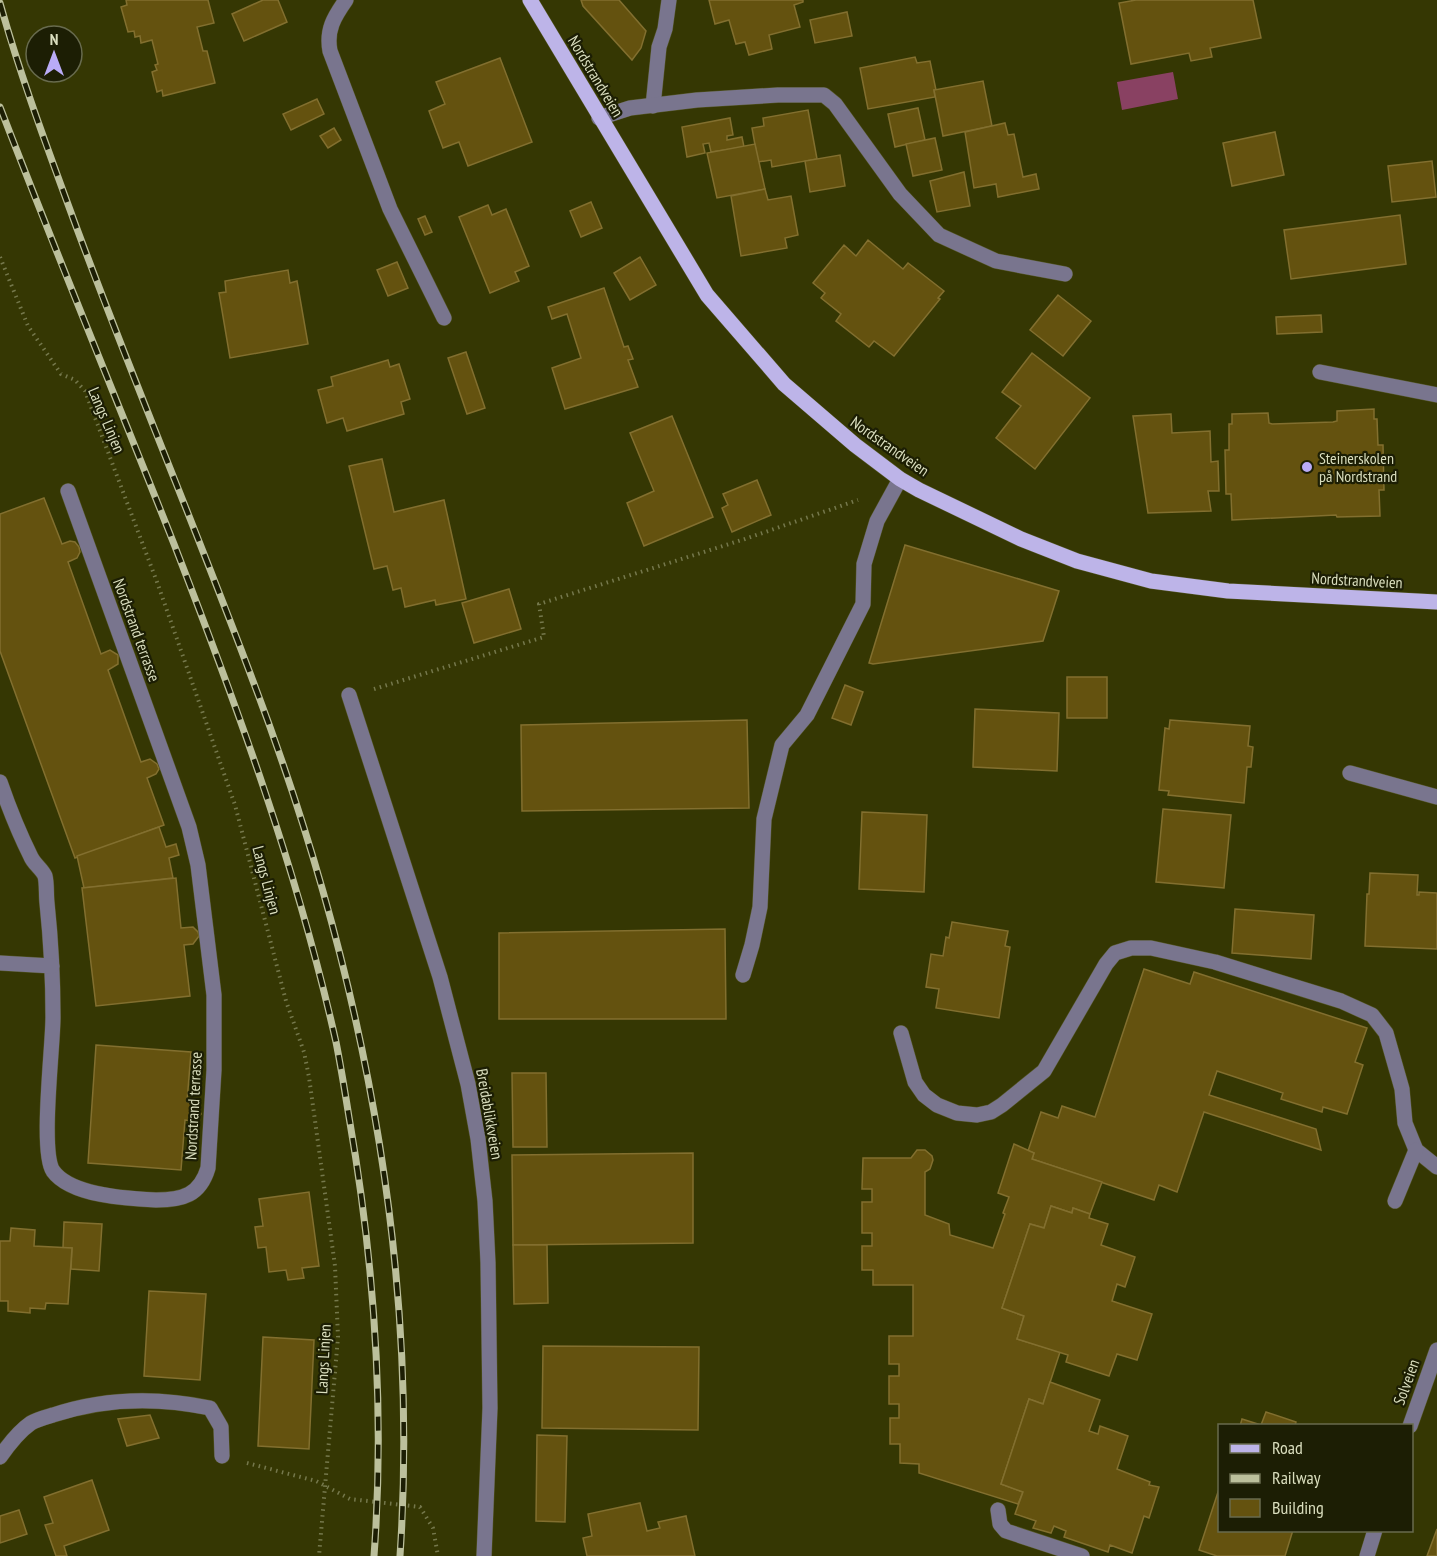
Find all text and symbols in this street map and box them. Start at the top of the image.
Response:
north arrow [24,24,84,84]
text: N [50,29,58,49]
street label: Nordstrandveien [564,32,628,120]
street label: Langs Linjen [84,384,130,456]
street label: Nordstrandveien [847,412,933,480]
place label: Steinerskolen på Nordstrand [1319,448,1397,486]
marker: Steinerskolen på Nordstrand [1300,460,1314,474]
street label: Nordstrandveien [1311,568,1403,592]
street label: Nordstrand terrasse [109,576,165,684]
street label: Langs Linjen [248,844,286,916]
street label: Nordstrand terrasse [180,1051,206,1161]
street label: Breidablikkveien [472,1067,508,1161]
street label: Langs Linjen [311,1324,335,1394]
street label: Solveien [1388,1356,1424,1408]
legend [1218,1424,1413,1532]
text: Road [1272,1436,1303,1459]
text: Railway [1272,1466,1321,1489]
text: Building [1272,1496,1324,1519]

